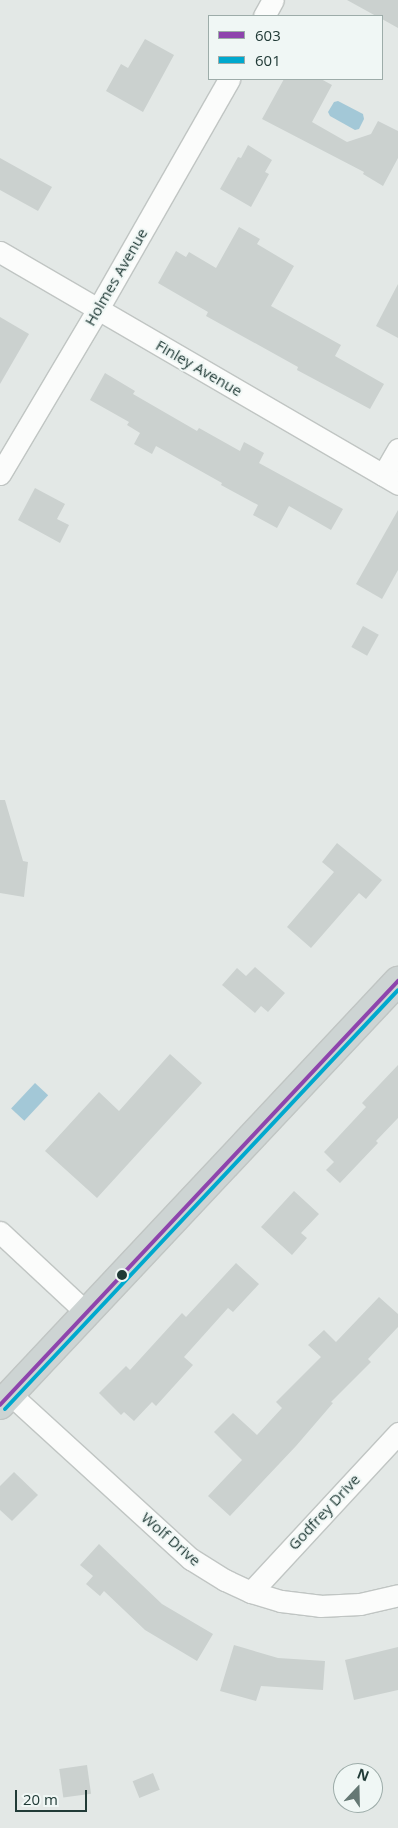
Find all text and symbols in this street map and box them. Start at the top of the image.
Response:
legend [208,15,383,80]
text: 603 [255,25,281,45]
text: 601 [255,50,281,70]
street label: Holmes Avenue [81,225,151,329]
street label: Finley Avenue [153,336,245,400]
unlabelled marker [117,1270,127,1280]
street label: Godfrey Drive [284,1470,364,1554]
street label: Wolf Drive [138,1508,204,1570]
north arrow [333,1763,383,1813]
text: N [354,1764,372,1785]
scale bar [18,1780,90,1812]
text: 20 m [23,1789,58,1809]

